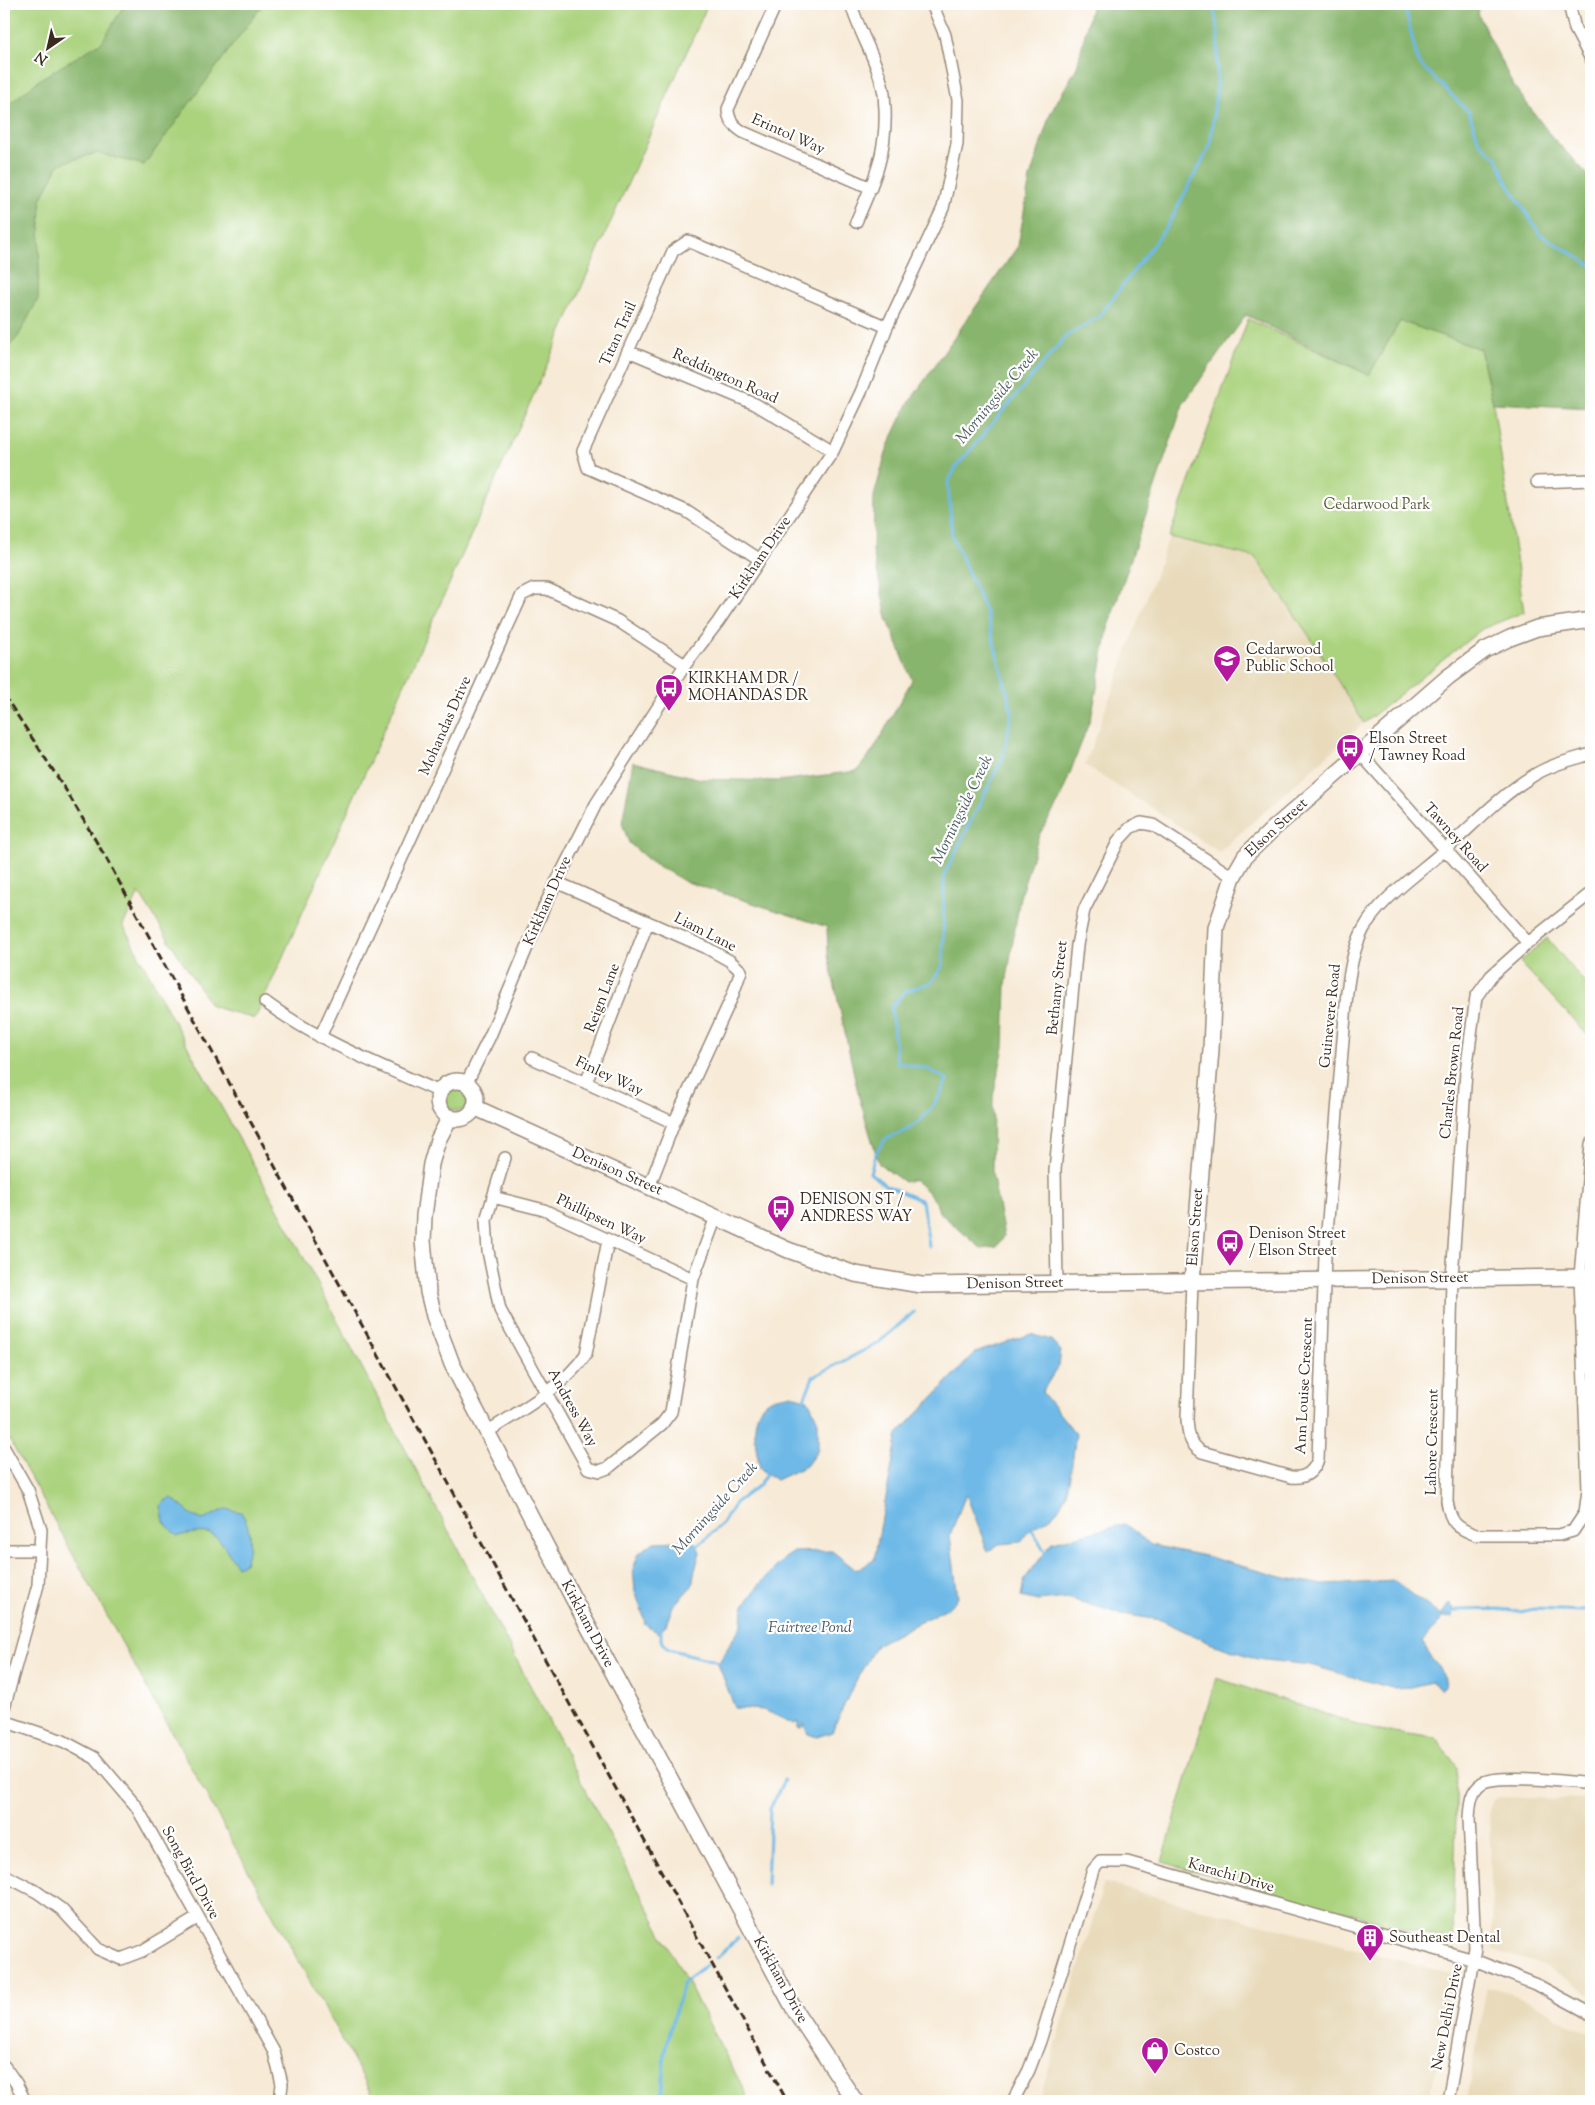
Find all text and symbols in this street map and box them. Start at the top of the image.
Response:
north arrow [22,22,72,72]
text: N [32,46,52,69]
street label: Erintol Way [748,109,828,161]
street label: Titan Trail [596,299,642,369]
street label: Reddington Road [669,344,782,410]
water label: Morningside Creek [951,344,1045,450]
park label: Cedarwood Park [1323,495,1431,516]
street label: Kirkham Drive [725,512,797,604]
place label: Cedarwood Public School [1246,640,1334,678]
school or university icon: Cedarwood Public School [1212,644,1242,683]
place label: KIRKHAM DR / MOHANDAS DR [688,669,808,707]
street label: Mohandas Drive [415,673,477,779]
bus stop icon: KIRKHAM DR / MOHANDAS DR [654,673,684,712]
place label: Elson Street / Tawney Road [1369,729,1466,767]
bus stop icon: Elson Street / Tawney Road [1335,733,1365,772]
water label: Morningside Creek [927,752,999,868]
street label: Elson Street [1241,794,1313,862]
street label: Tawney Road [1418,799,1492,878]
street label: Kirkham Drive [519,853,577,949]
street label: Liam Lane [670,908,740,958]
street label: Bethany Street [1043,940,1073,1036]
street label: Reign Lane [580,960,626,1036]
street label: Guinevere Road [1315,962,1347,1069]
street label: Charles Brown Road [1436,1005,1470,1140]
street label: Finley Way [572,1052,647,1102]
street label: Denison Street [568,1143,666,1201]
street label: Elson Street [1183,1187,1209,1267]
street label: Phillipsen Way [552,1190,650,1250]
place label: DENISON ST / ANDRESS WAY [800,1190,912,1228]
bus stop icon: DENISON ST / ANDRESS WAY [766,1194,796,1233]
place label: Denison Street / Elson Street [1249,1224,1346,1262]
bus stop icon: Denison Street / Elson Street [1215,1228,1245,1267]
street label: Denison Street [1371,1268,1469,1290]
street label: Denison Street [966,1273,1064,1295]
street label: Ann Louise Crescent [1291,1317,1319,1455]
street label: Andress Way [542,1365,602,1451]
street label: Lahore Crescent [1422,1389,1444,1495]
water label: Morningside Creek [668,1457,764,1561]
street label: Kirkham Drive [555,1577,619,1671]
water label: Fairtree Pond [768,1617,852,1640]
street label: Song Bird Drive [156,1823,224,1923]
street label: Karachi Drive [1185,1854,1277,1898]
building icon: Southeast Dental [1355,1923,1385,1962]
place label: Southeast Dental [1389,1928,1501,1949]
street label: Kirkham Drive [748,1933,813,2027]
street label: New Delhi Drive [1427,1962,1469,2072]
shop icon: Costco [1140,2036,1170,2075]
place label: Costco [1174,2041,1220,2062]

